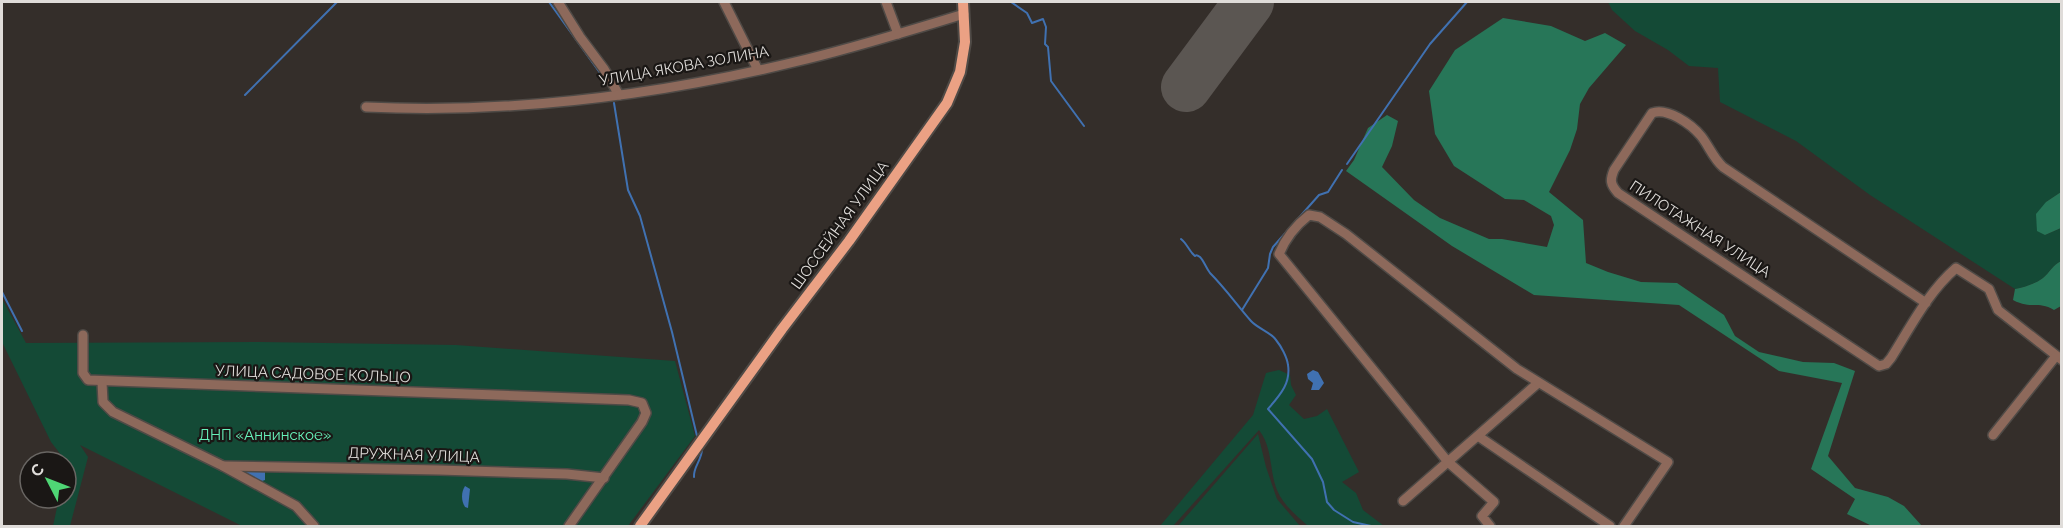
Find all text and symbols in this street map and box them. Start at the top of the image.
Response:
street label: УЛИЦА ЯКОВА ЗОЛИНА [598,42,770,90]
street label: ШОССЕЙНАЯ УЛИЦА [788,157,892,293]
street label: ПИЛОТАЖНАЯ УЛИЦА [1626,177,1774,281]
street label: УЛИЦА САДОВОЕ КОЛЬЦО [215,362,411,386]
park label: ДНП «Аннинское» [199,426,331,444]
street label: ДРУЖНАЯ УЛИЦА [348,444,480,466]
north arrow [18,450,78,510]
text: С [26,460,48,481]

